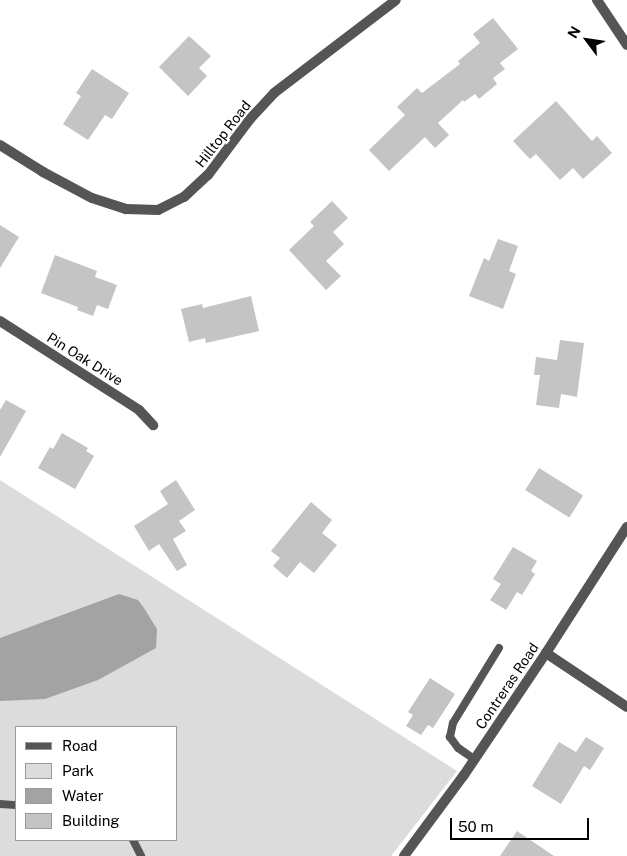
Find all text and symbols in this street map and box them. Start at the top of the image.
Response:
north arrow [562,15,612,65]
text: N [564,23,584,41]
street label: Hilltop Road [192,97,254,171]
street label: Pin Oak Drive [44,329,126,389]
street label: Contreras Road [472,640,542,732]
legend [15,726,178,841]
text: Road [62,737,98,754]
text: Park [62,762,94,779]
text: Water [62,787,104,804]
scale bar [452,808,591,840]
text: Building [62,812,120,829]
text: 50 m [458,818,493,835]

